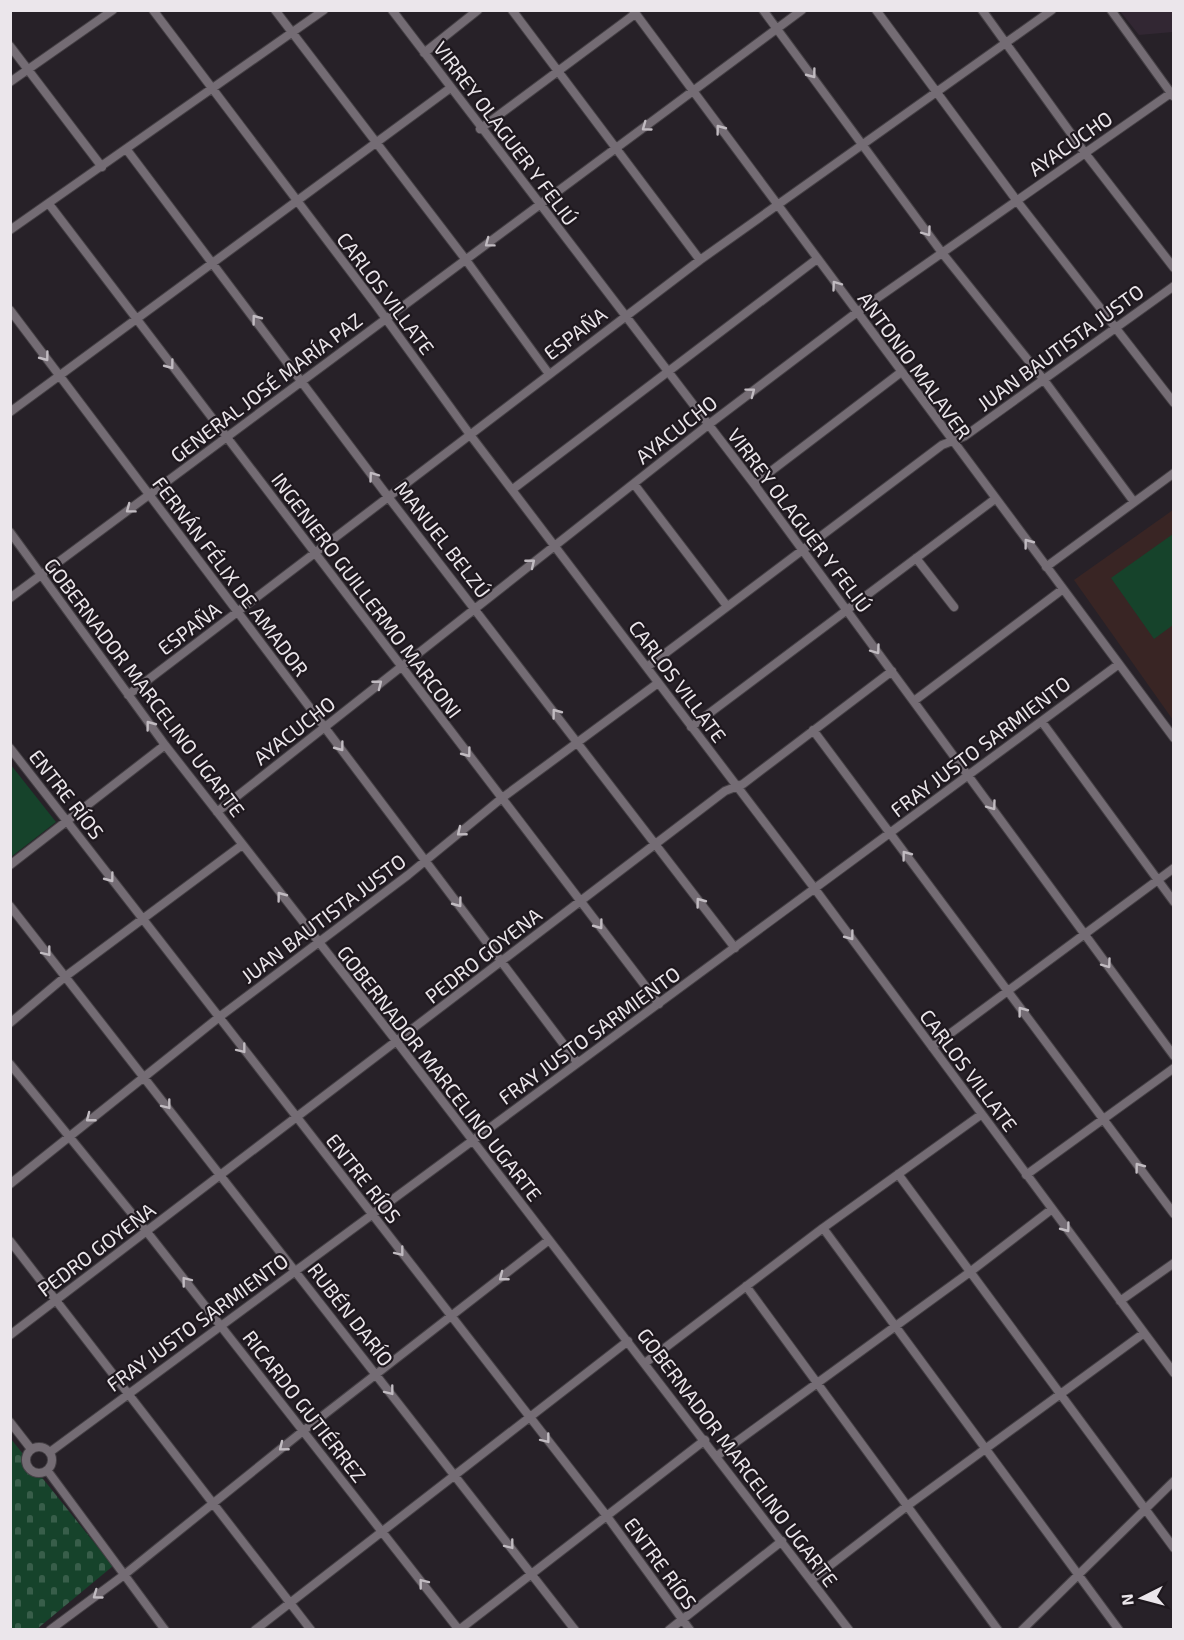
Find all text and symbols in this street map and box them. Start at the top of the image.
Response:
street label: VIRREY OLAGUER Y FELIÚ [429,36,583,230]
one-way arrow [805,68,816,79]
street label: AYACUCHO [1023,105,1117,181]
one-way arrow [641,120,652,131]
one-way arrow [716,124,727,135]
one-way arrow [920,225,931,236]
street label: CARLOS VILLATE [332,227,440,359]
one-way arrow [484,236,495,247]
street label: JUAN BAUTISTA JUSTO [972,279,1148,415]
one-way arrow [832,281,843,292]
street label: ANTONIO MALAVER [854,287,976,443]
street label: ESPAÑA [539,301,612,364]
street label: GENERAL JOSÉ MARÍA PAZ [165,307,367,467]
one-way arrow [253,315,264,326]
one-way arrow [38,351,49,362]
one-way arrow [163,358,174,369]
one-way arrow [745,389,756,400]
street label: AYACUCHO [630,390,722,468]
street label: VIRREY OLAGUER Y FELIÚ [723,423,877,617]
street label: INGENIERO GUILLERMO MARCONI [267,468,467,722]
one-way arrow [369,471,380,482]
street label: FERNÁN FÉLIX DE AMADOR [148,472,314,680]
street label: MANUEL BELZÚ [390,476,496,602]
one-way arrow [125,502,136,513]
one-way arrow [1024,538,1035,549]
street label: GOBERNADOR MARCELINO UGARTE [40,553,250,821]
one-way arrow [524,560,535,571]
street label: ESPAÑA [153,596,226,659]
street label: CARLOS VILLATE [624,615,732,747]
one-way arrow [869,643,880,654]
street label: FRAY JUSTO SARMIENTO [885,671,1075,821]
one-way arrow [371,681,382,692]
street label: AYACUCHO [248,691,340,769]
one-way arrow [553,709,564,720]
one-way arrow [146,720,157,731]
one-way arrow [333,741,344,752]
street label: ENTRE RÍOS [25,744,109,844]
one-way arrow [460,747,471,758]
one-way arrow [985,800,996,811]
one-way arrow [456,825,467,836]
street label: JUAN BAUTISTA JUSTO [236,848,410,988]
one-way arrow [902,850,913,861]
one-way arrow [103,871,114,882]
one-way arrow [278,892,289,903]
one-way arrow [451,896,462,907]
one-way arrow [696,898,707,909]
street label: PEDRO GOYENA [420,902,546,1008]
one-way arrow [591,918,602,929]
one-way arrow [843,930,854,941]
street label: GOBERNADOR MARCELINO UGARTE [333,940,547,1206]
one-way arrow [39,945,50,956]
one-way arrow [1100,958,1111,969]
street label: FRAY JUSTO SARMIENTO [493,961,685,1109]
street label: CARLOS VILLATE [915,1004,1023,1136]
one-way arrow [1018,1007,1029,1018]
one-way arrow [234,1042,245,1053]
one-way arrow [159,1099,170,1110]
one-way arrow [86,1111,97,1122]
street label: ENTRE RÍOS [322,1128,406,1228]
one-way arrow [1135,1163,1146,1174]
street label: PEDRO GOYENA [32,1197,160,1301]
one-way arrow [1059,1221,1070,1232]
one-way arrow [393,1245,404,1256]
street label: FRAY JUSTO SARMIENTO [101,1248,293,1396]
street label: RUBÉN DARÍO [303,1258,399,1370]
one-way arrow [499,1269,510,1280]
one-way arrow [182,1277,193,1288]
street label: GOBERNADOR MARCELINO UGARTE [633,1323,843,1591]
street label: RICARDO GUTIÉRREZ [238,1325,372,1487]
one-way arrow [383,1384,394,1395]
one-way arrow [539,1432,550,1443]
one-way arrow [278,1440,289,1451]
street label: ENTRE RÍOS [620,1513,702,1613]
one-way arrow [503,1538,514,1549]
north arrow [1112,1568,1172,1628]
one-way arrow [419,1579,430,1590]
one-way arrow [93,1588,104,1599]
text: N [1117,1593,1137,1606]

